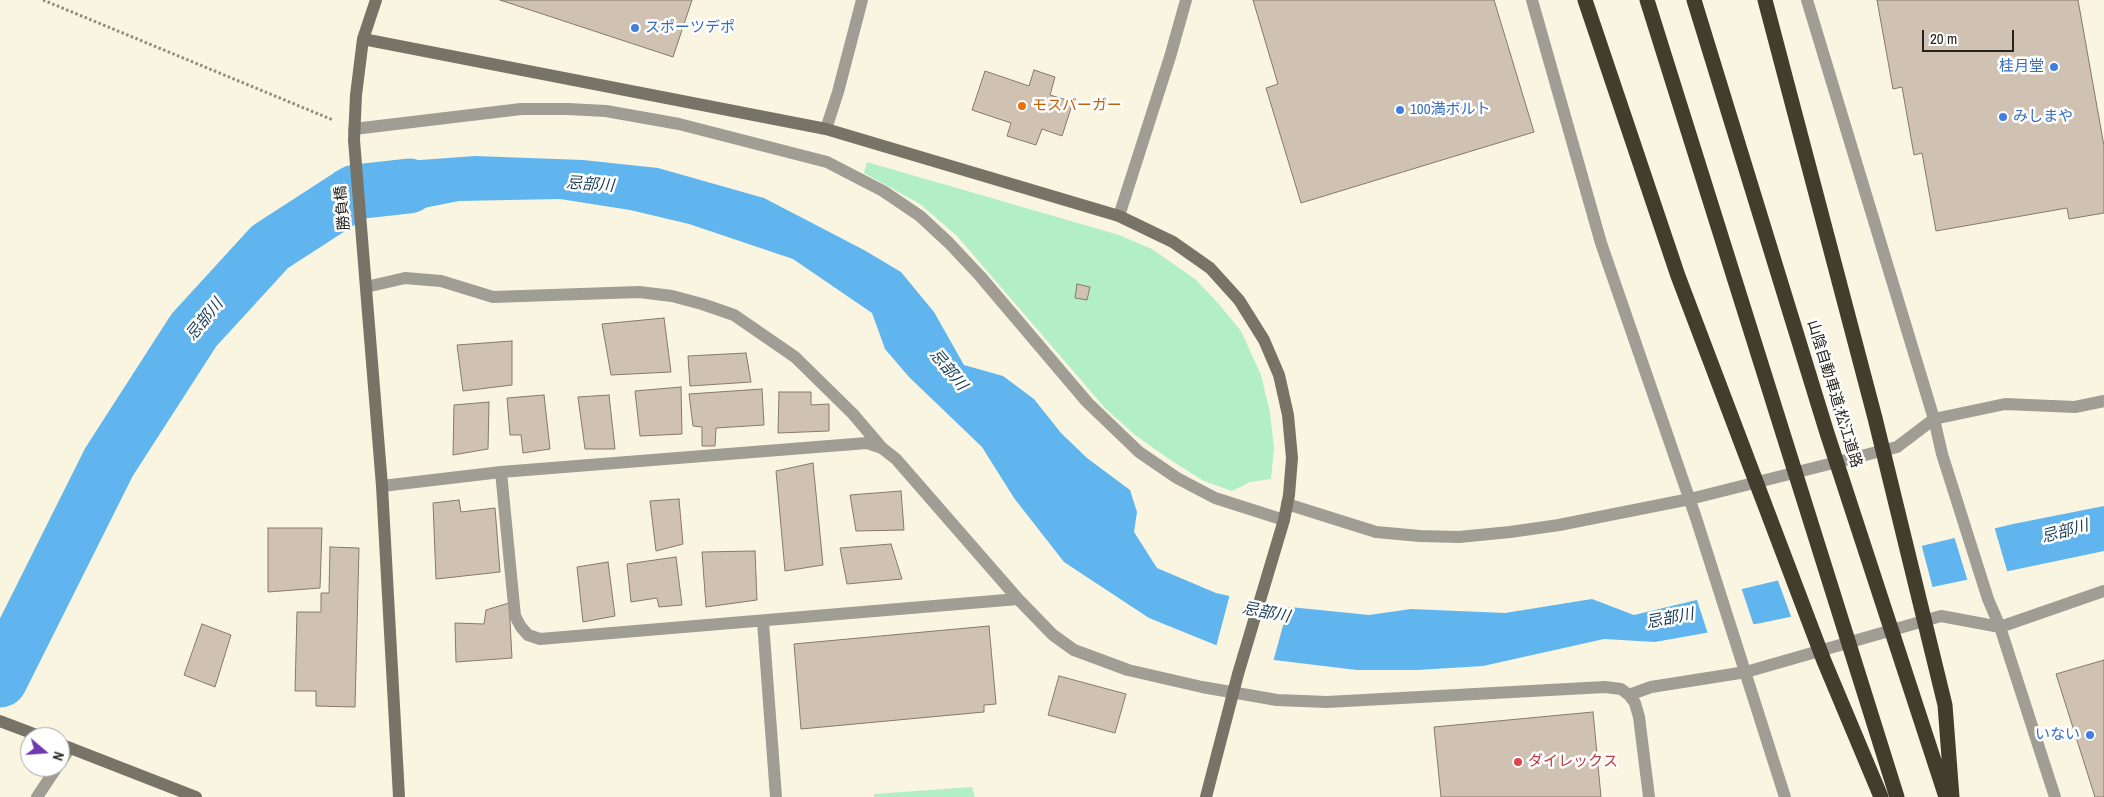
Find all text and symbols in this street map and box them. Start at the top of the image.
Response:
place label: スポーツデポ [645,19,735,37]
scale bar [1924,20,2016,52]
marker: スポーツデポ [629,22,641,34]
text: 20 m [1930,28,1957,49]
place label: 桂月堂 [1999,58,2044,76]
marker: 桂月堂 [2048,61,2060,73]
place label: モスバーガー [1032,97,1122,115]
marker: モスバーガー [1016,100,1028,112]
place label: 100満ボルト [1410,101,1491,119]
marker: 100満ボルト [1394,104,1406,116]
place label: みしまや [2013,108,2073,126]
marker: みしまや [1997,111,2009,123]
water label: 忌部川 [565,174,615,196]
street label: 勝負橋 [332,185,354,231]
water label: 忌部川 [182,295,228,345]
street label: 山陰自動車道;松江道路 [1803,318,1865,470]
water label: 忌部川 [925,345,971,395]
water label: 忌部川 [2039,517,2091,547]
water label: 忌部川 [1241,599,1291,627]
water label: 忌部川 [1645,605,1695,633]
place label: いない [2035,726,2080,744]
north arrow [20,727,70,777]
marker: いない [2084,729,2096,741]
text: N [48,750,68,763]
place label: ダイレックス [1528,753,1618,771]
marker: ダイレックス [1512,756,1524,768]

